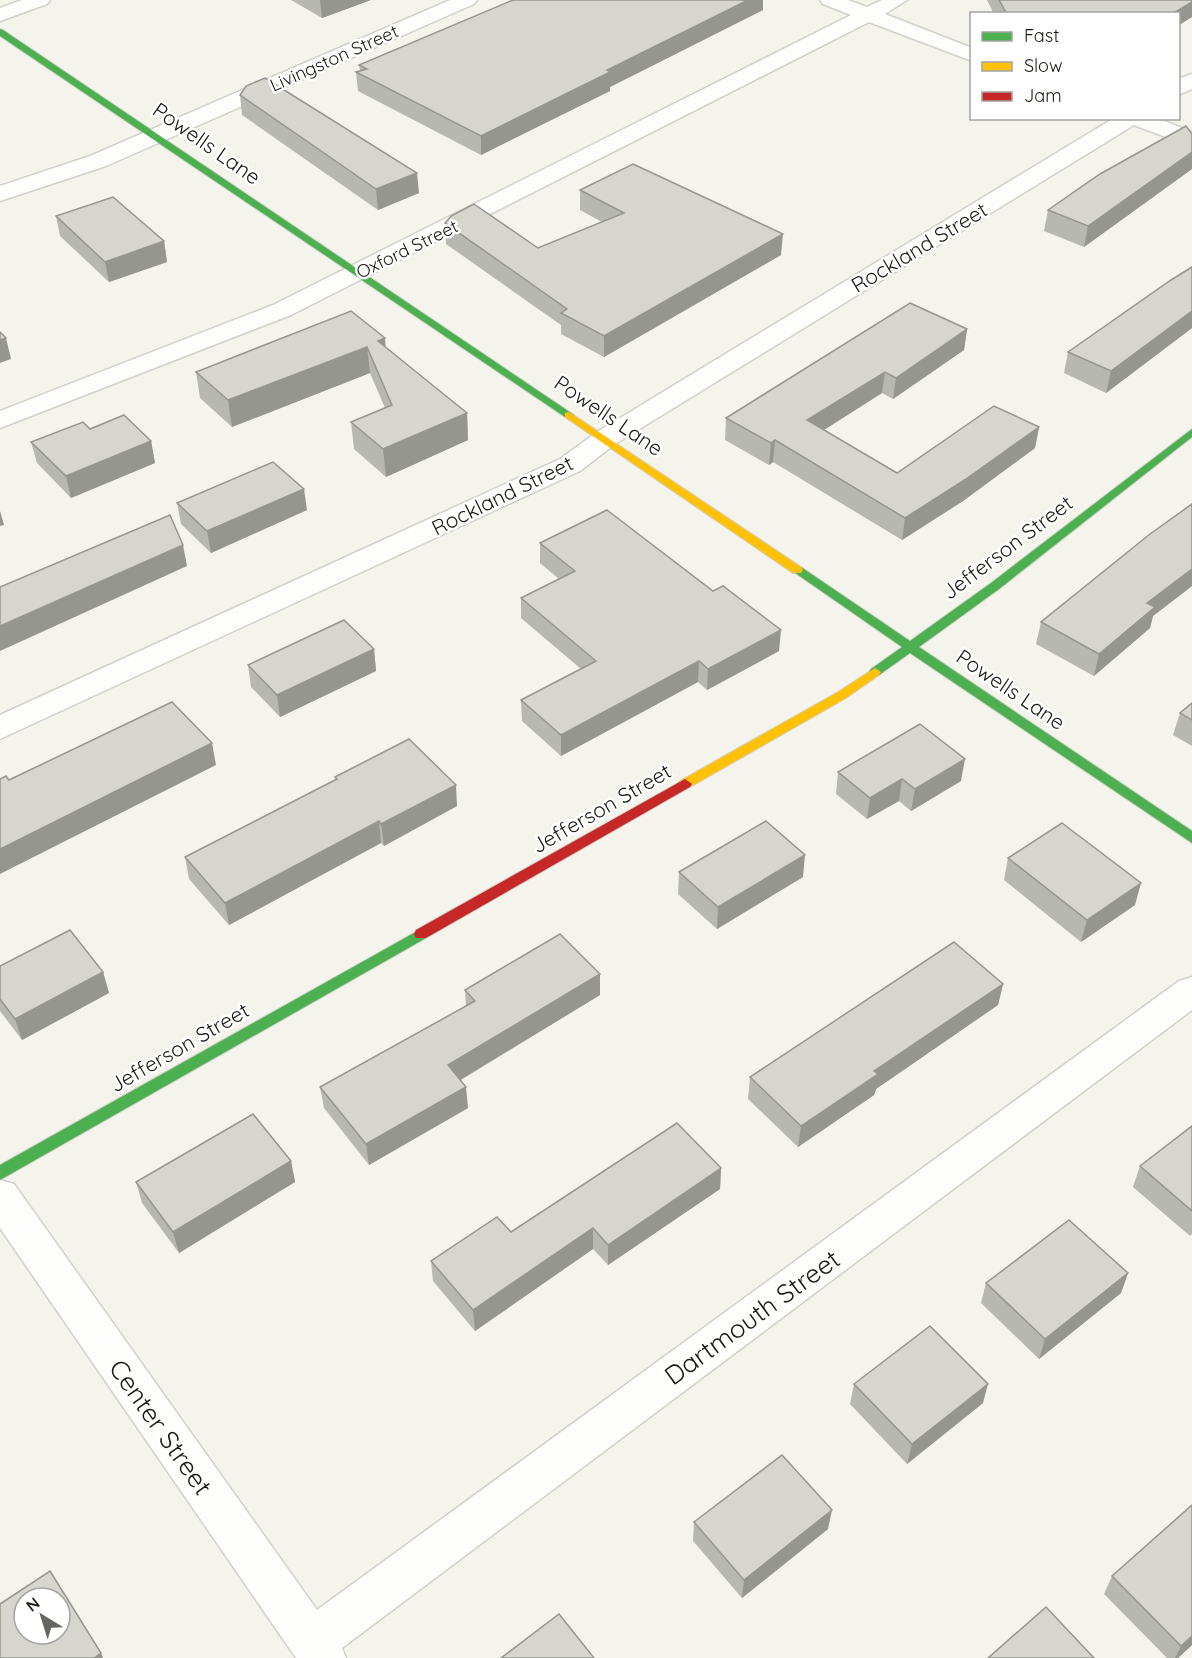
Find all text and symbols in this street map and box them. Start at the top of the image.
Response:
legend [970,12,1180,120]
street label: Livingston Street [266,19,402,97]
text: Fast [1024,24,1059,47]
text: Slow [1024,54,1062,77]
text: Jam [1024,84,1062,107]
street label: Powells Lane [148,96,266,190]
street label: Rockland Street [846,196,992,298]
street label: Oxford Street [352,214,462,284]
street label: Powells Lane [550,369,668,461]
street label: Rockland Street [427,450,577,540]
street label: Jefferson Street [937,489,1077,605]
street label: Powells Lane [952,643,1070,735]
street label: Jefferson Street [527,758,675,858]
street label: Jefferson Street [105,997,253,1097]
street label: Dartmouth Street [658,1242,846,1392]
street label: Center Street [102,1353,220,1501]
north arrow [12,1586,72,1646]
text: N [22,1593,44,1616]

